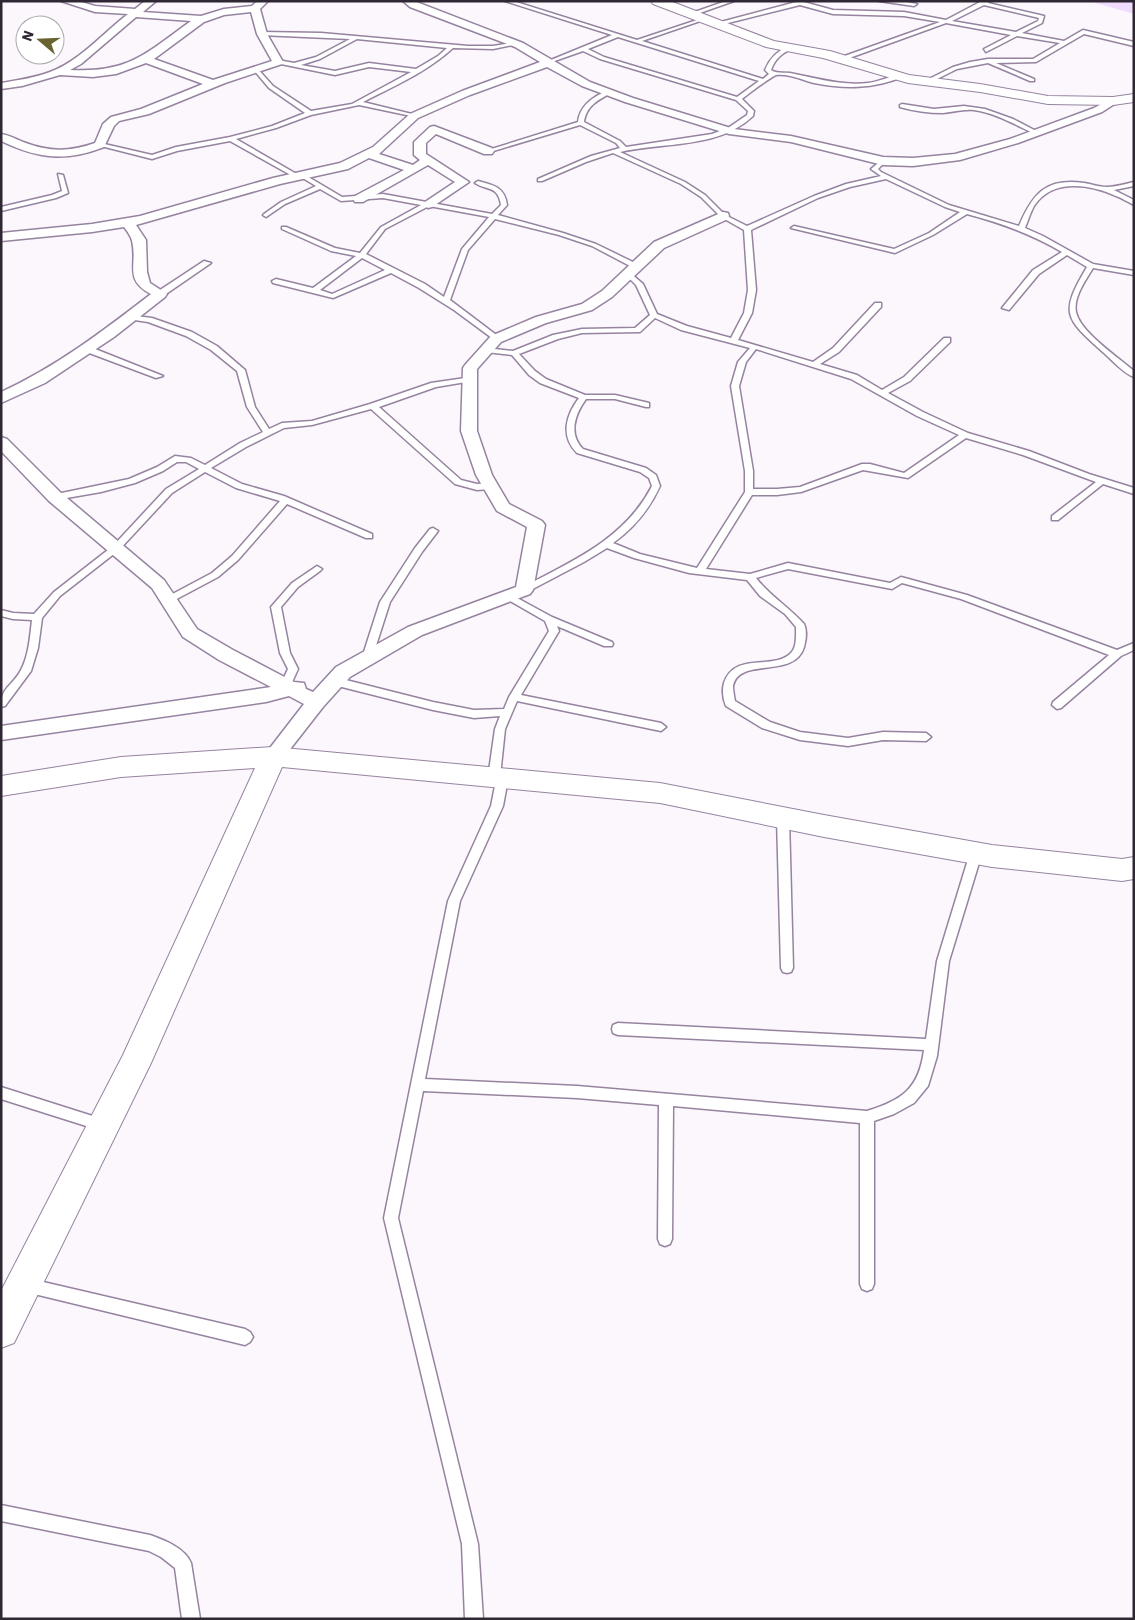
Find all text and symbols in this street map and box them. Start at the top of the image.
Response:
north arrow [15,15,65,65]
text: N [18,28,38,43]

